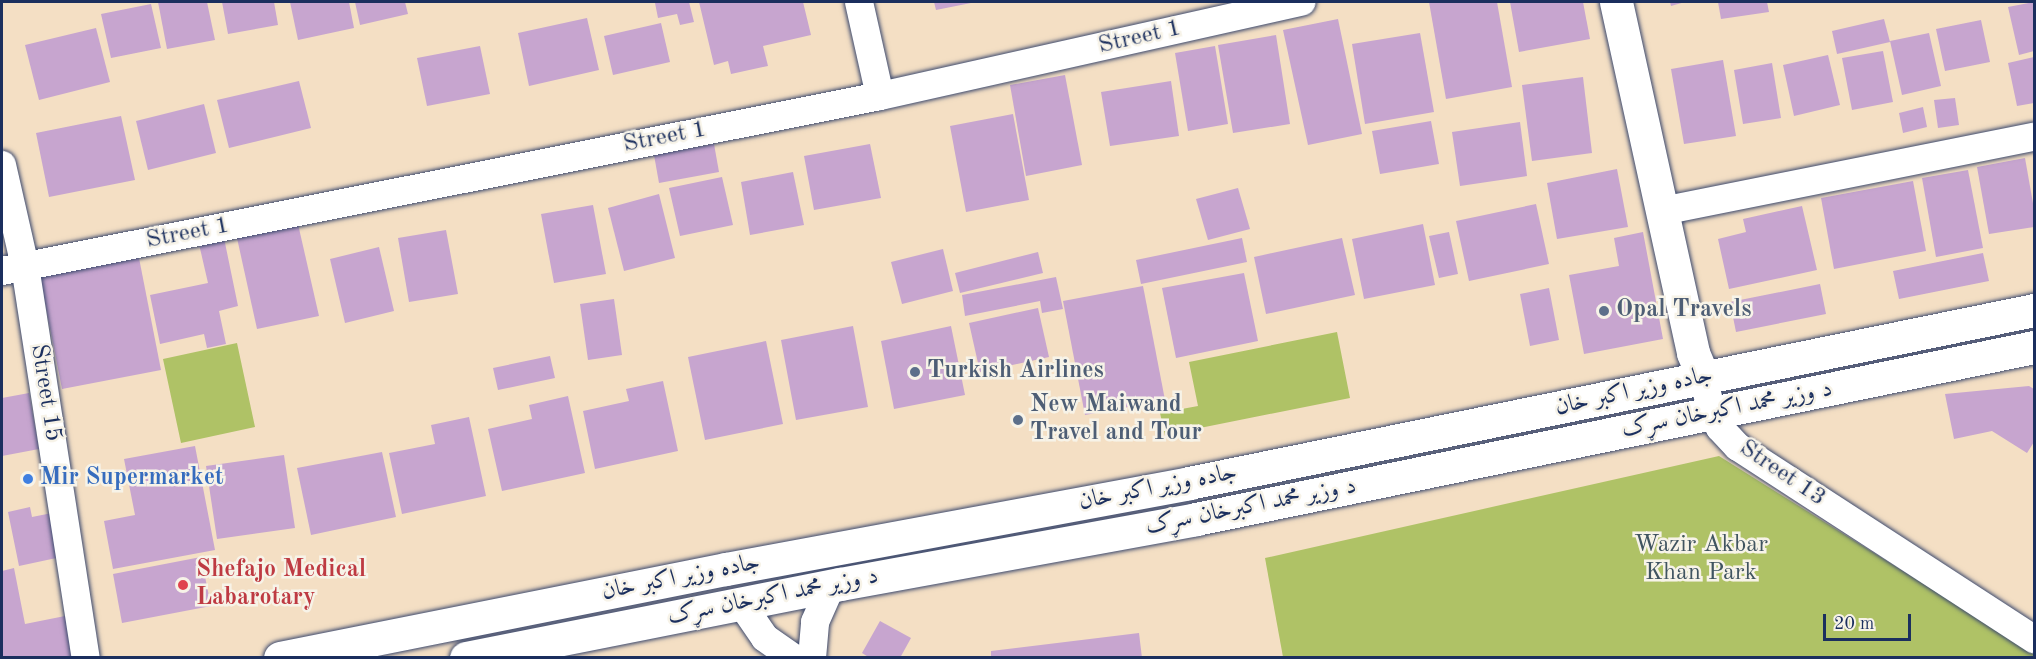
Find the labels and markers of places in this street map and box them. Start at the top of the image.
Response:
place label: Opal Travels [1616,297,1752,325]
marker: Opal Travels [1597,304,1611,318]
place label: Turkish Airlines [927,358,1104,386]
marker: Turkish Airlines [908,365,922,379]
place label: New Maiwand Travel and Tour [1030,392,1202,448]
marker: New Maiwand Travel and Tour [1011,413,1025,427]
place label: Mir Supermarket [40,465,224,493]
marker: Mir Supermarket [21,472,35,486]
place label: Shefajo Medical Labarotary [196,557,366,613]
marker: Shefajo Medical Labarotary [174,576,192,594]

